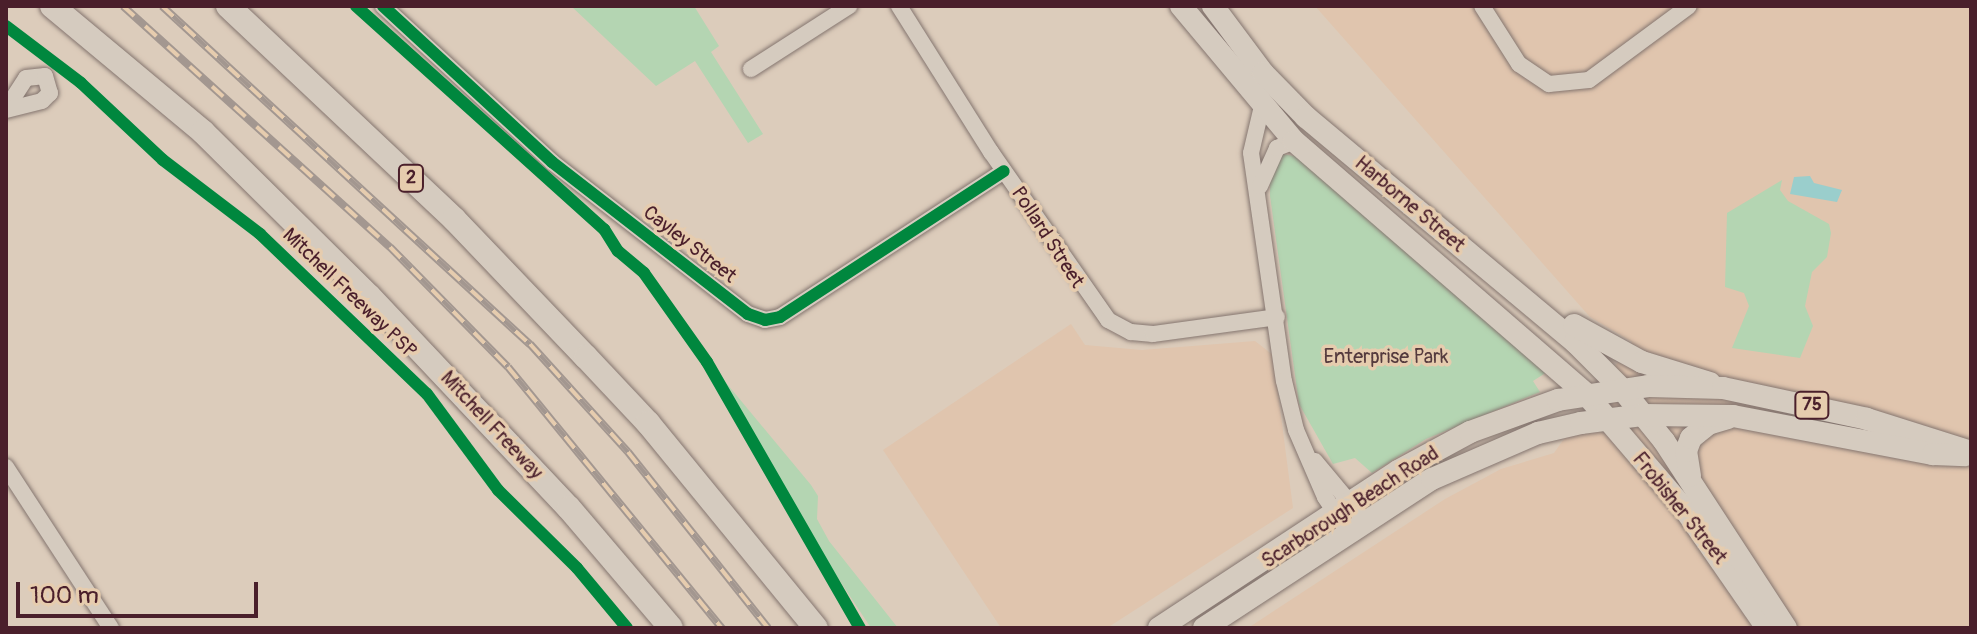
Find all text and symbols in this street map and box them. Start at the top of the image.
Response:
street label: Harborne Street [1350,151,1470,257]
road number: 2 [397,164,425,192]
street label: Pollard Street [1006,182,1090,292]
street label: Cayley Street [639,200,741,288]
street label: Mitchell Freeway PSP [278,223,422,363]
park label: Enterprise Park [1324,344,1448,368]
street label: Mitchell Freeway [436,366,548,484]
road number: 75 [1794,391,1830,419]
street label: Scarborough Beach Road [1257,441,1443,573]
street label: Frobisher Street [1628,447,1732,569]
scale bar [20,566,262,616]
text: 100 m [30,581,99,610]

